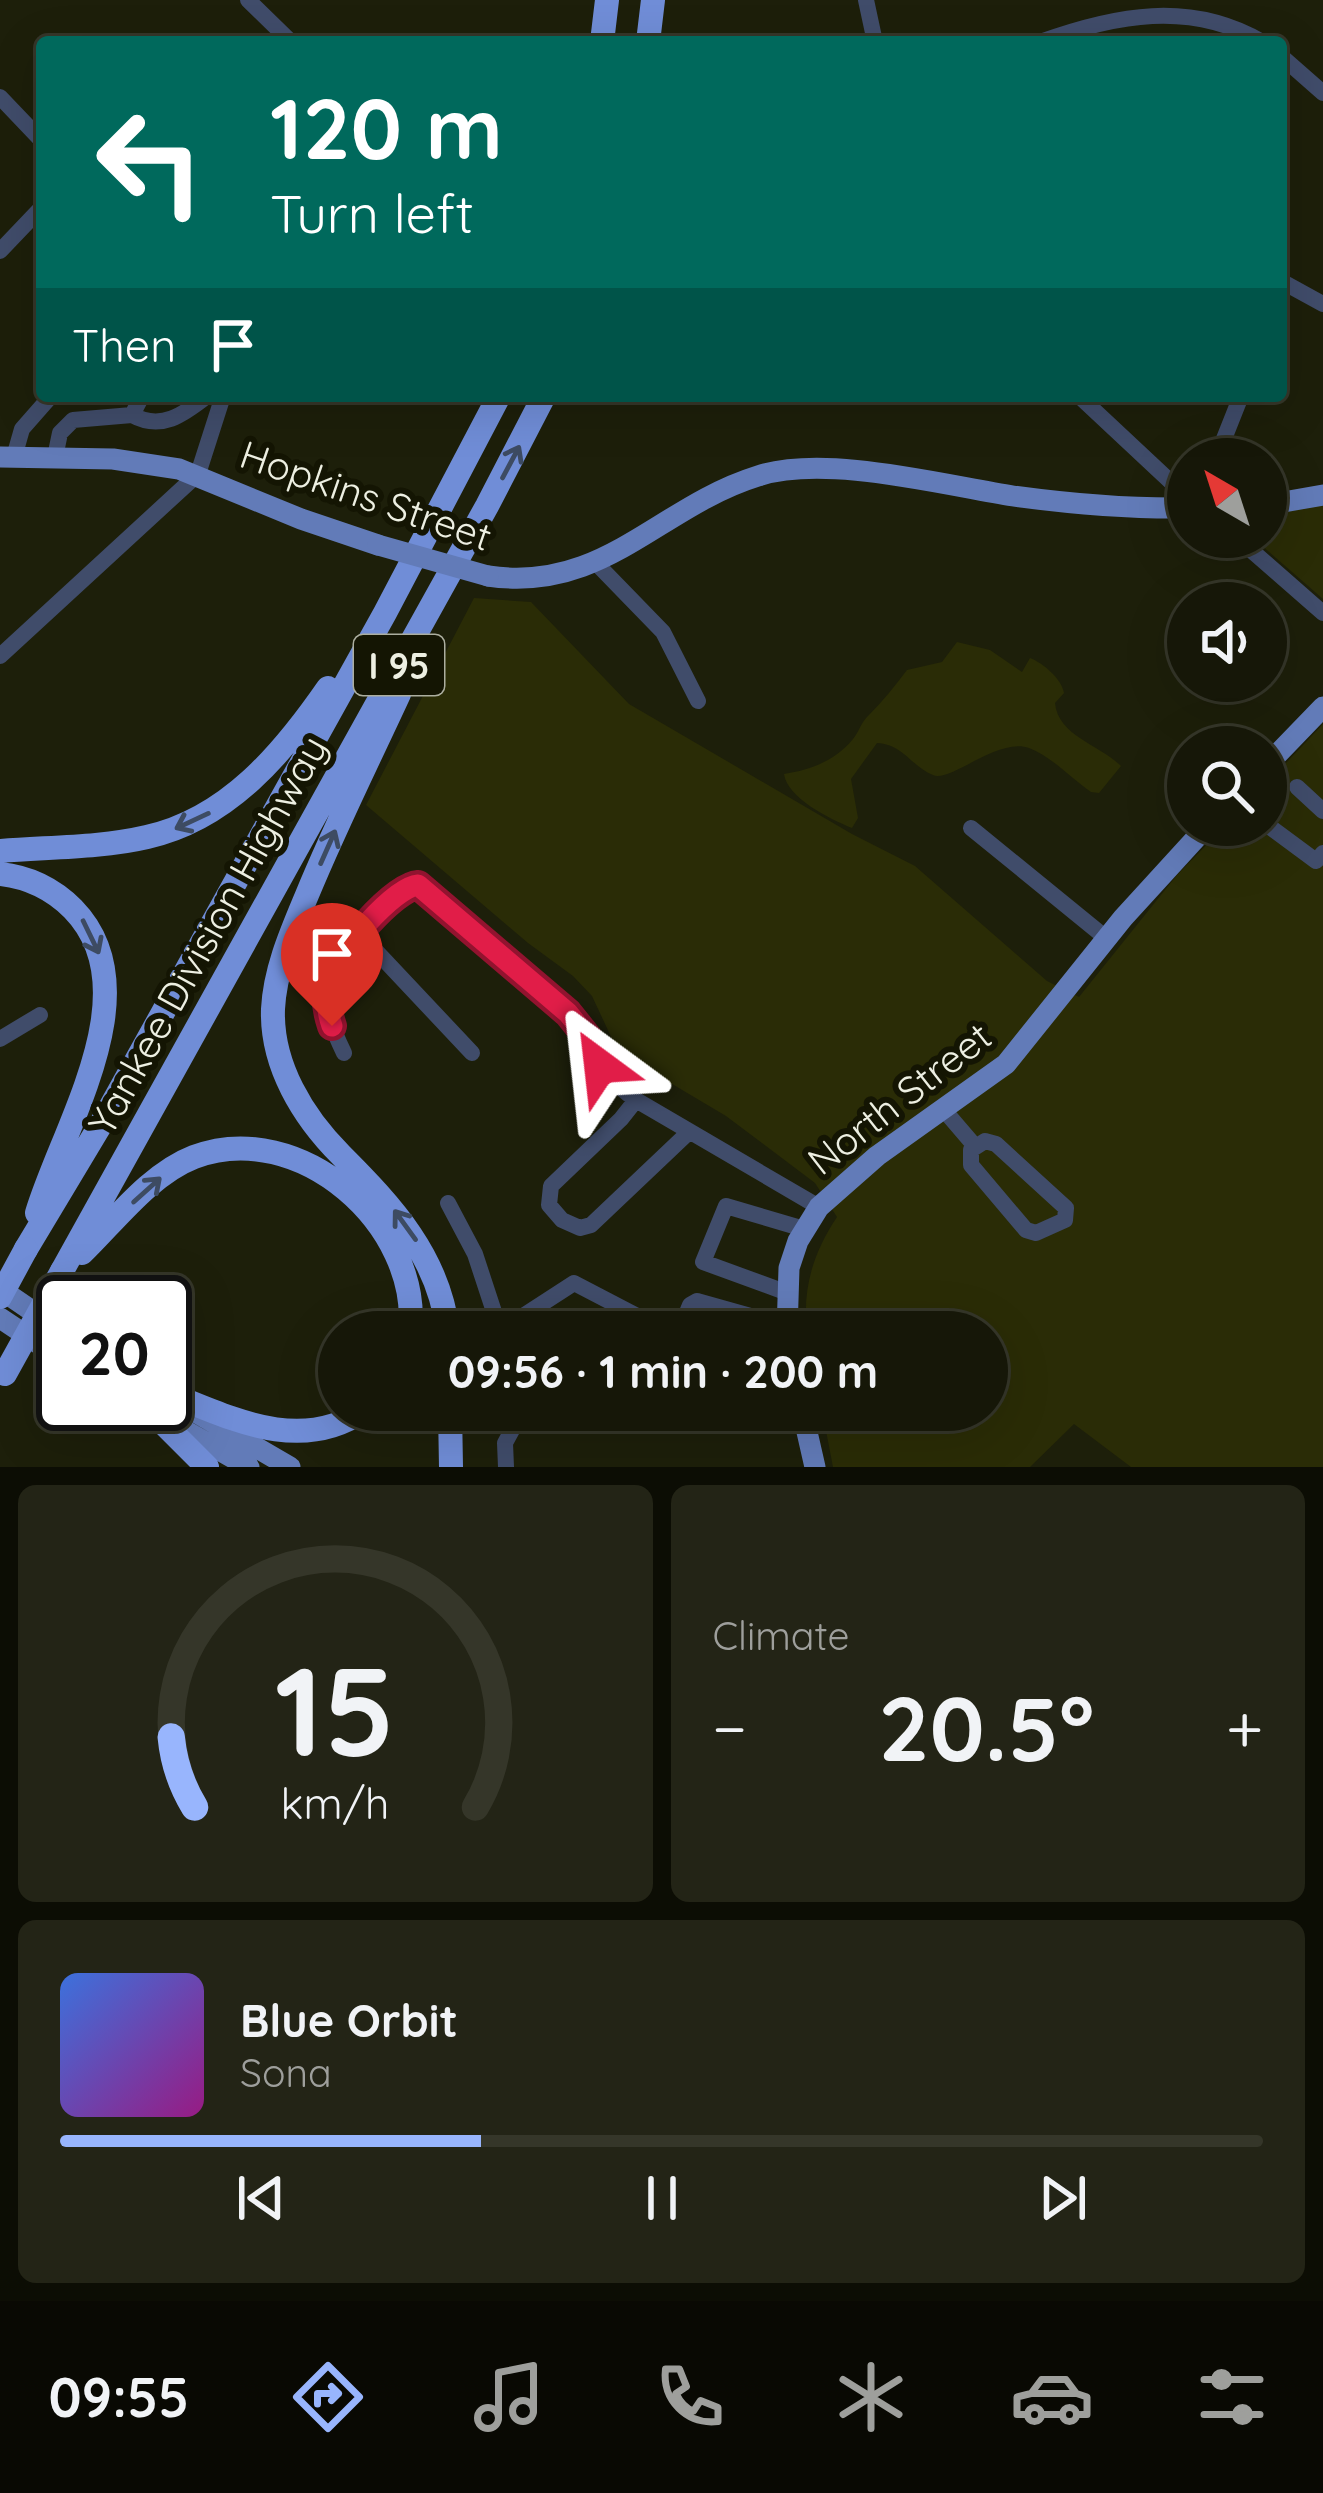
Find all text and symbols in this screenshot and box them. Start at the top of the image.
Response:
text: 120 m [270,75,503,180]
icon: left [72,84,228,240]
text: Turn left [270,179,474,247]
icon: arrive [200,312,266,378]
text: Then [72,317,176,373]
street label: Hopkins Street [234,429,498,561]
north arrow [1167,438,1287,558]
map controls [1167,438,1287,846]
one-way arrow [500,446,523,481]
button: sound [1167,582,1287,702]
road number: I 95 [354,635,444,695]
button: search [1167,726,1287,846]
street label: Yankee Division Highway [77,727,337,1143]
one-way arrow [175,811,211,833]
one-way arrow [318,830,340,866]
pin [281,903,383,1026]
one-way arrow [81,919,103,955]
icon: arrive [299,921,365,987]
position arrow [537,1003,663,1129]
street label: North Street [797,1011,1001,1185]
one-way arrow [132,1177,162,1205]
one-way arrow [392,1209,418,1242]
speed limit sign: 20 [36,1275,192,1431]
text: 09:56 · 1 min · 200 m [448,1343,878,1399]
text: Climate [713,1611,850,1660]
text: 15 [275,1631,395,1787]
text: 20.5° [878,1671,1094,1784]
text: − [713,1686,747,1769]
text: + [1226,1686,1263,1769]
text: km/h [281,1775,390,1829]
text: Blue Orbit [240,1992,458,2048]
text: Sona [240,2048,332,2097]
icon: previous [228,2165,294,2231]
icon: pause [629,2165,695,2231]
icon: next [1030,2165,1096,2231]
icon: directions [286,2355,370,2439]
icon: music [467,2355,551,2439]
icon: phone [648,2355,732,2439]
icon: climate [829,2355,913,2439]
icon: car [1010,2355,1094,2439]
icon: filters [1190,2355,1274,2439]
text: 09:55 [48,2363,189,2431]

